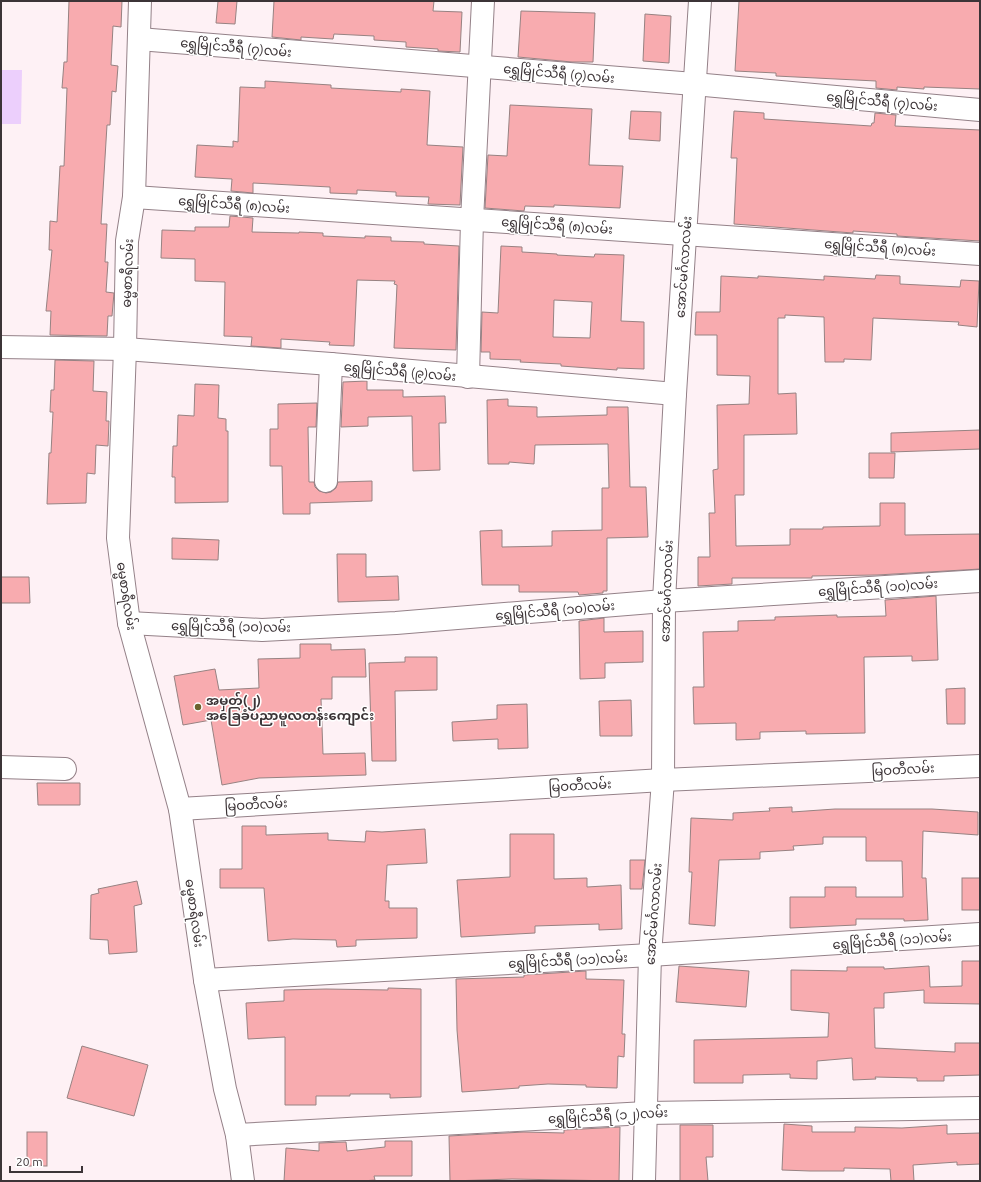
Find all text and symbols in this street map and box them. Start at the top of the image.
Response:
street label: ရွှေမြိုင်သီရီ (၇)လမ်း [179,34,292,63]
street label: ရွှေမြိုင်သီရီ (၇)လမ်း [502,60,615,89]
street label: ရွှေမြိုင်သီရီ (၇)လမ်း [825,88,938,117]
street label: ရွှေမြိုင်သီရီ (၈)လမ်း [177,192,290,219]
street label: ရွှေမြိုင်သီရီ (၈)လမ်း [500,213,613,240]
street label: အောင်မင်္ဂလာလမ်း [671,215,694,318]
street label: ရွှေမြိုင်သီရီ (၈)လမ်း [823,235,936,262]
street label: ဓမ္မစာရီလမ်း [118,238,140,308]
street label: ရွှေမြိုင်သီရီ (၉)လမ်း [343,358,457,387]
street label: အောင်မင်္ဂလာလမ်း [656,540,675,642]
street label: ဓမ္မစာရီလမ်း [110,561,140,632]
street label: ရွှေမြိုင်သီရီ (၁၀)လမ်း [818,575,939,602]
street label: ရွှေမြိုင်သီရီ (၁၀)လမ်း [495,597,616,626]
street label: ရွှေမြိုင်သီရီ (၁၀)လမ်း [171,617,291,638]
place label: အမှတ်(၂) အခြေခံပညာမူလတန်းကျောင်း [206,691,374,727]
marker: အမှတ်(၂) အခြေခံပညာမူလတန်းကျောင်း [193,702,203,712]
street label: မြဝတီလမ်း [871,759,935,782]
street label: မြဝတီလမ်း [548,775,612,798]
street label: မြဝတီလမ်း [224,794,288,817]
street label: အောင်မင်္ဂလာလမ်း [641,862,664,965]
street label: ဓမ္မစာရီလမ်း [179,878,208,949]
street label: ရွှေမြိုင်သီရီ (၁၁)လမ်း [832,928,952,955]
street label: ရွှေမြိုင်သီရီ (၁၁)လမ်း [508,949,628,974]
street label: ရွှေမြိုင်သီရီ (၁၂)လမ်း [548,1104,669,1129]
scale bar [10,1148,82,1174]
text: 20 m [16,1155,43,1168]

